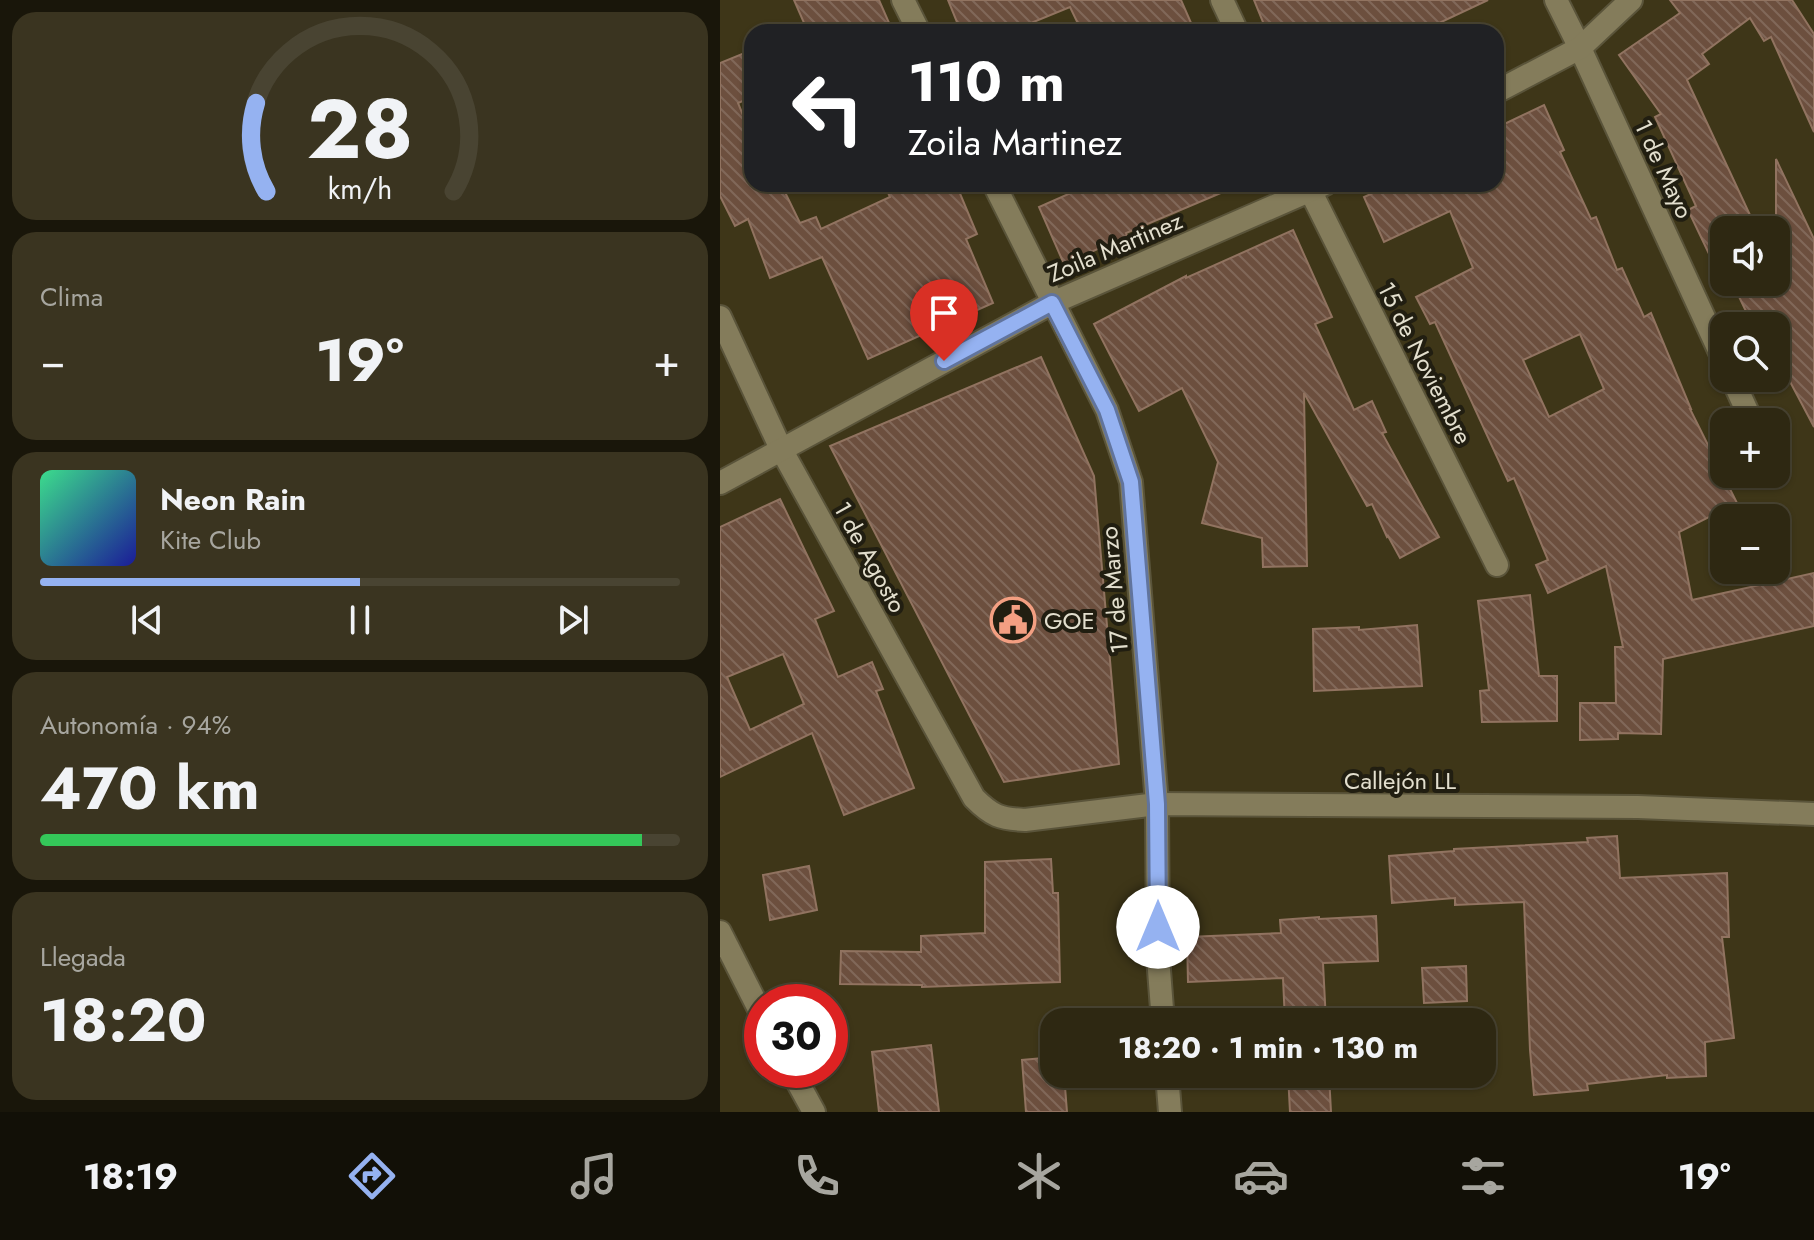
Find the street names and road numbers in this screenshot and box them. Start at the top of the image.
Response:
street label: 1 de Mayo [1626,114,1702,224]
street label: Zoila Martinez [1042,203,1188,291]
street label: 15 de Noviembre [1369,276,1481,450]
street label: 1 de Agosto [825,495,915,619]
street label: 17 de Marzo [1091,525,1137,655]
street label: Callejón LL [1344,763,1456,798]

